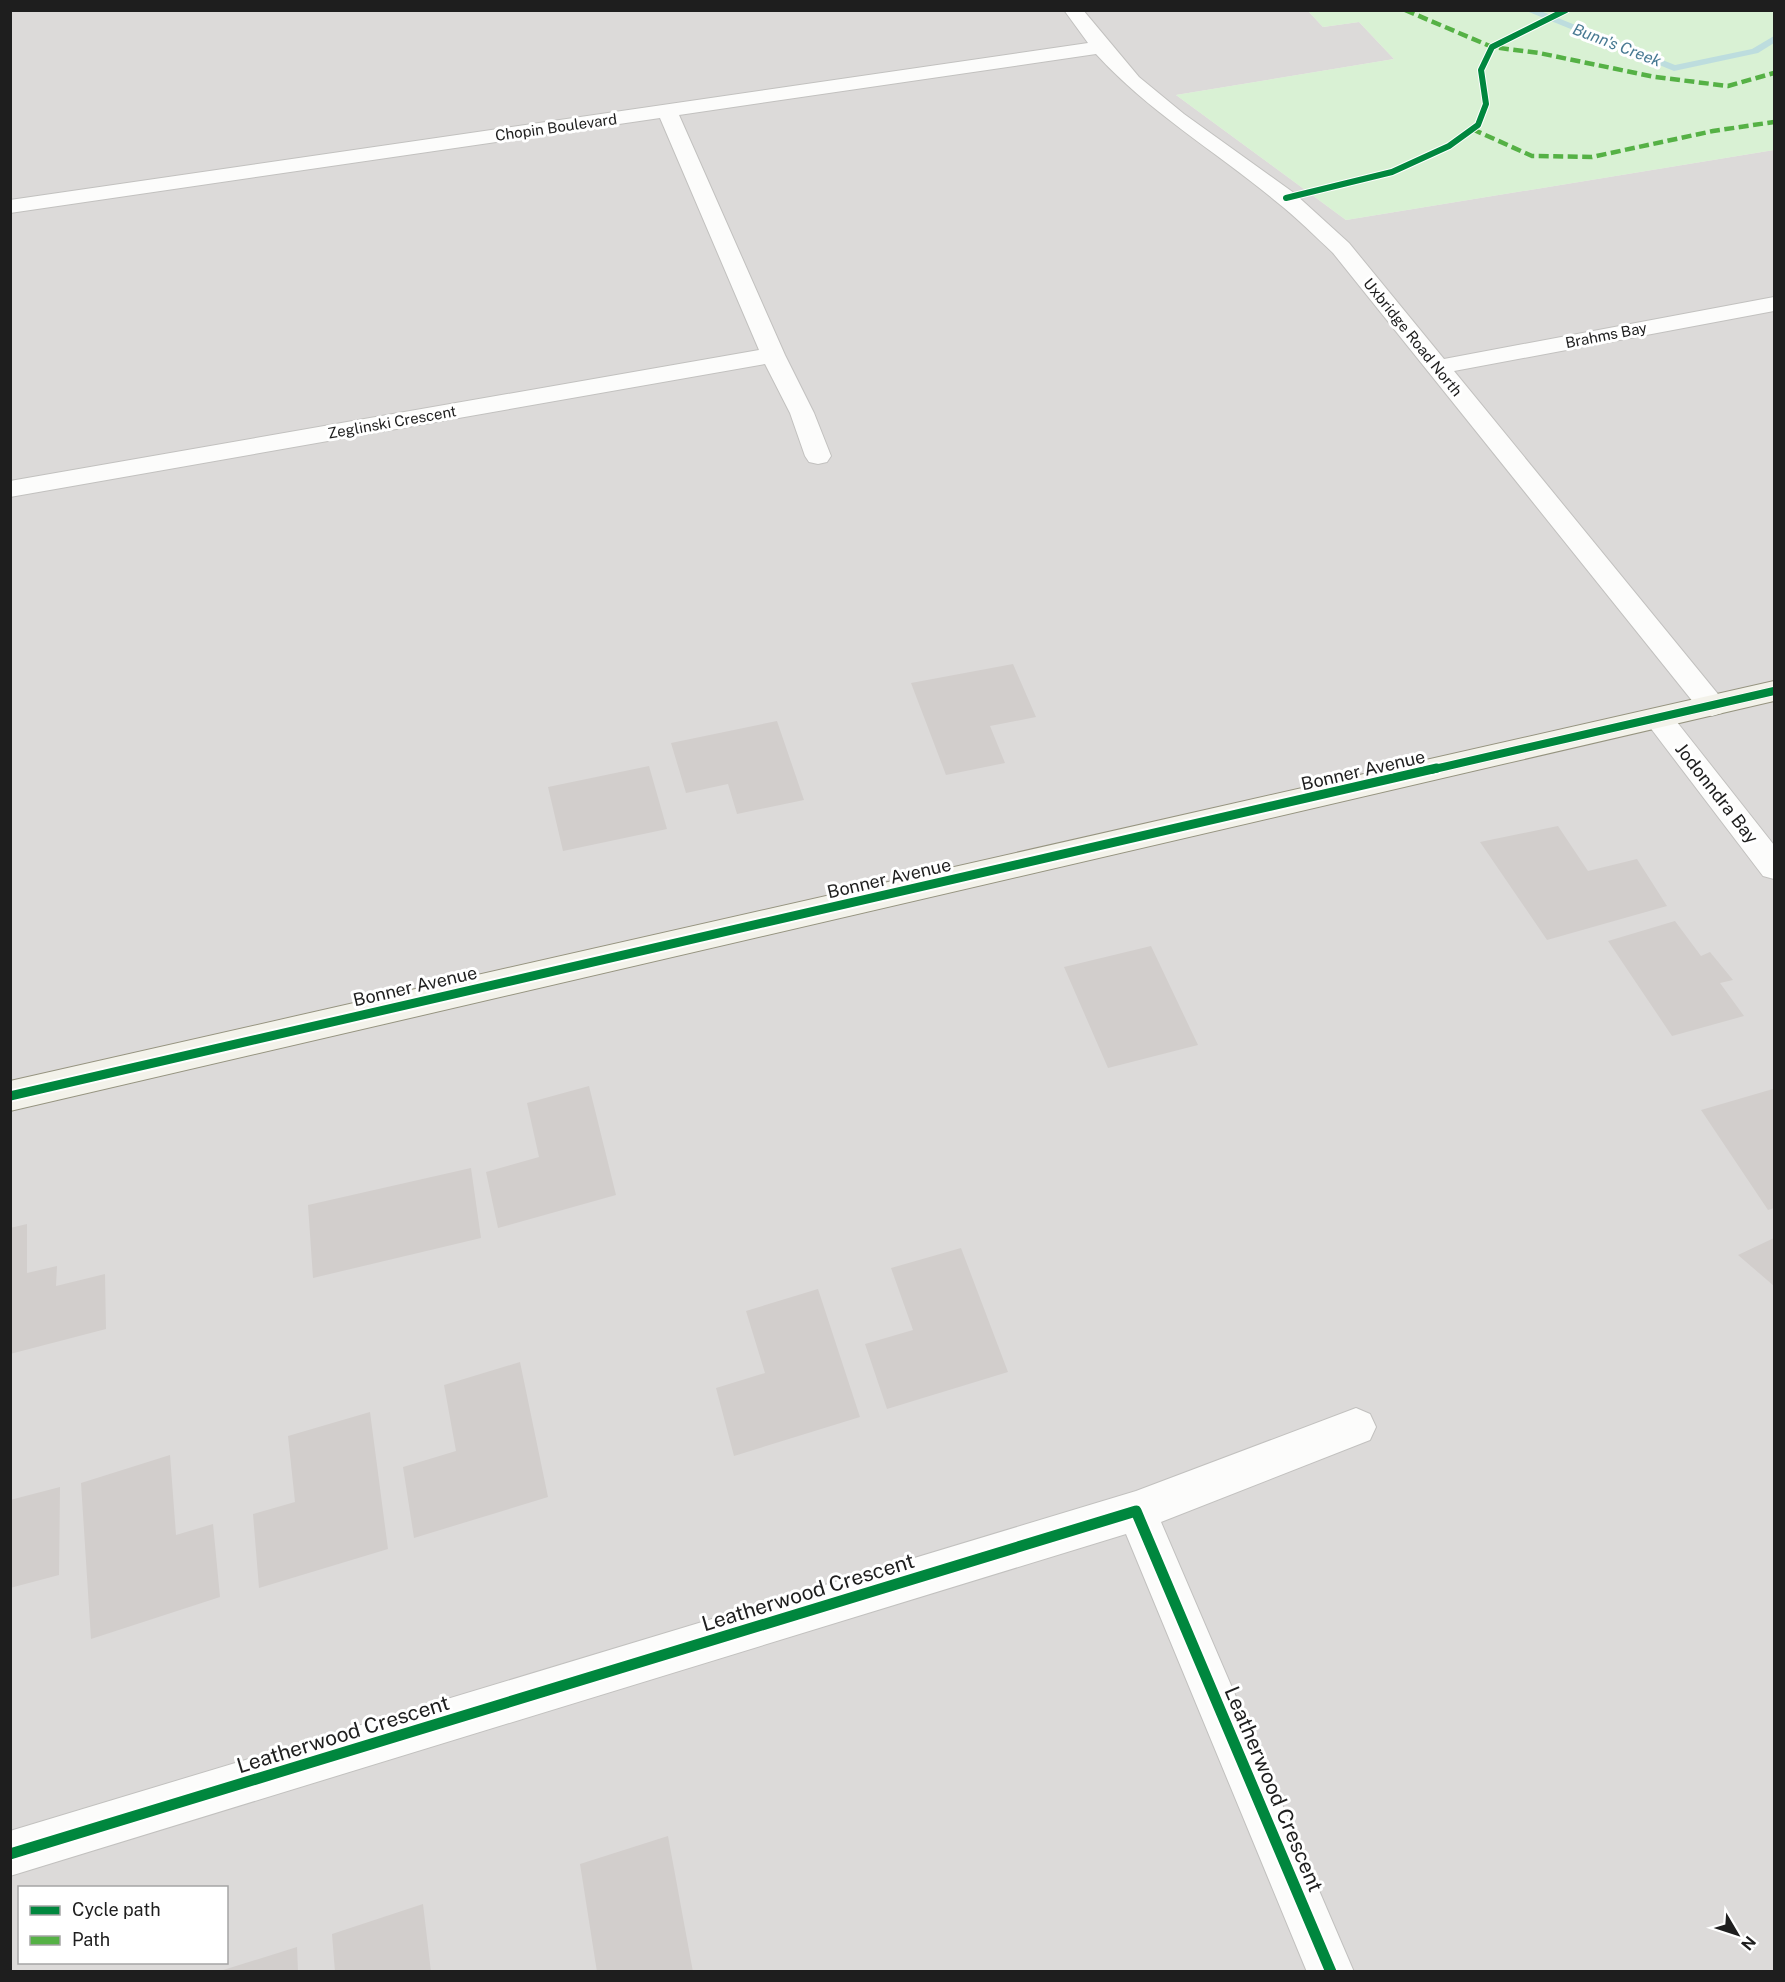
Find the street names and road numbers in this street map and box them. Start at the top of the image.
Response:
street label: Chopin Boulevard [494,110,618,144]
street label: Uxbridge Road North [1360,275,1466,399]
street label: Brahms Bay [1564,319,1648,351]
street label: Zeglinski Crescent [326,402,458,442]
street label: Jodonndra Bay [1671,738,1763,848]
street label: Bonner Avenue [1299,746,1427,794]
street label: Bonner Avenue [825,854,953,902]
street label: Bonner Avenue [351,962,479,1010]
street label: Leatherwood Crescent [699,1548,917,1636]
street label: Leatherwood Crescent [1219,1682,1329,1896]
street label: Leatherwood Crescent [234,1690,452,1778]

